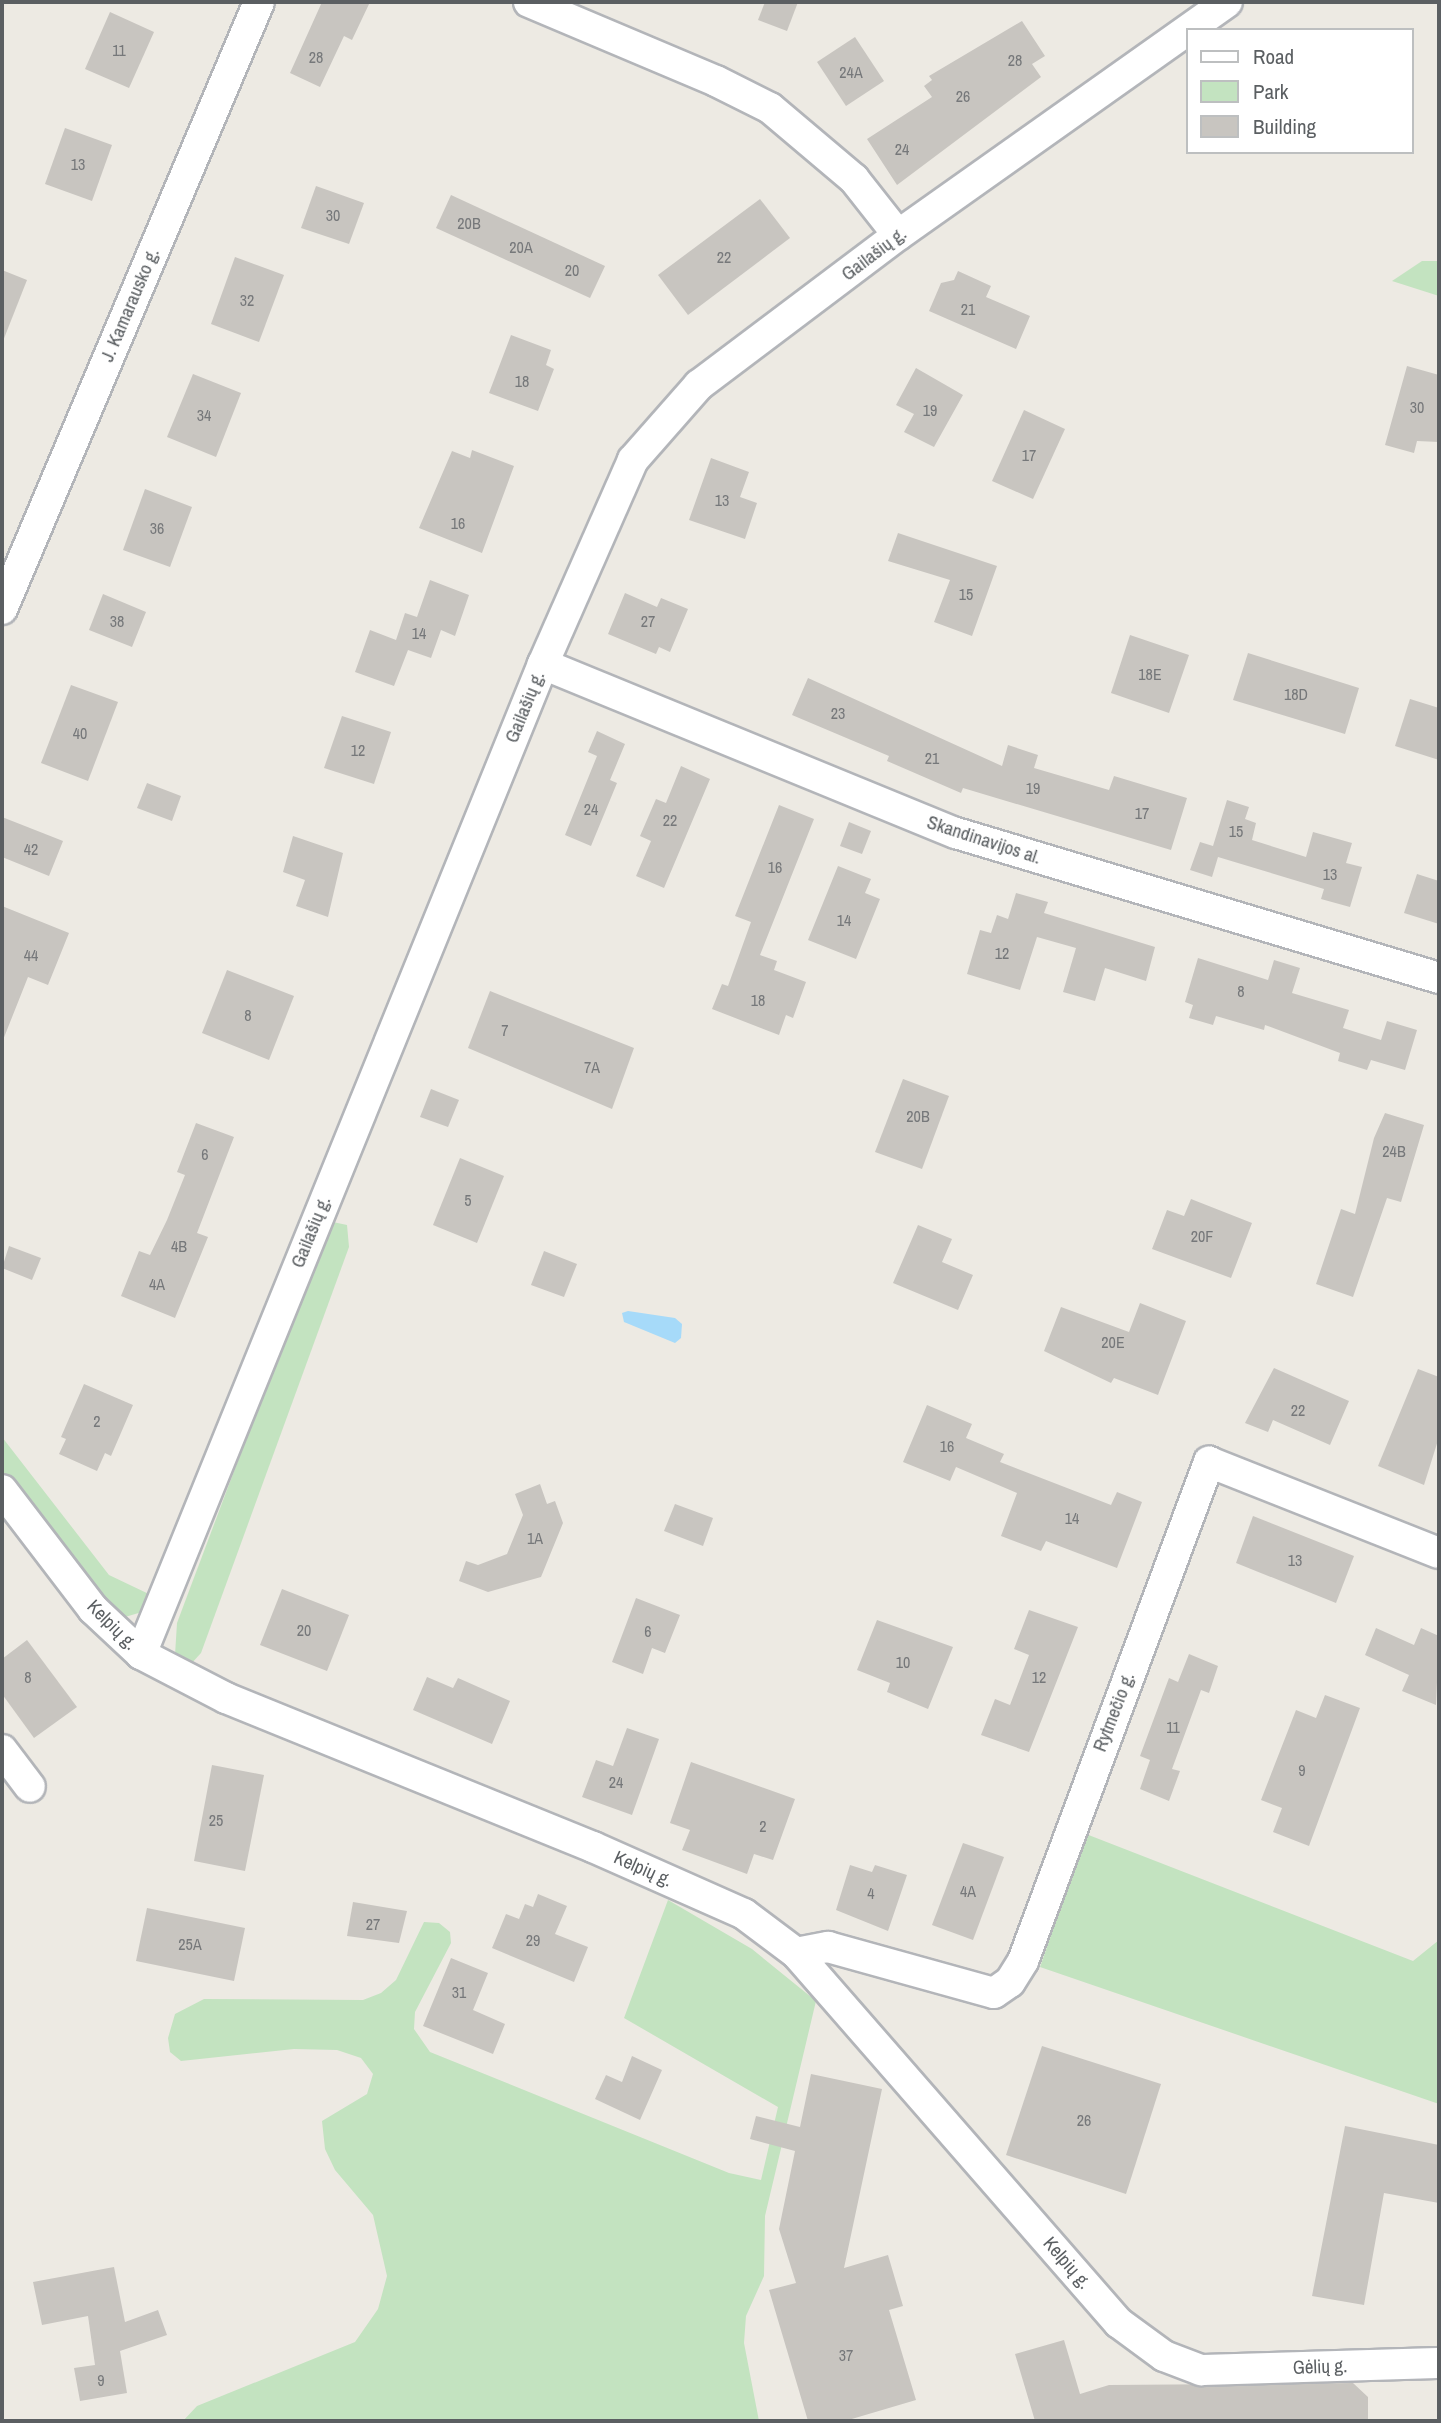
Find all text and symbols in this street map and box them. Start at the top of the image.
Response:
legend [1186,28,1413,154]
house number: 11 [112,40,126,60]
text: Road [1253,42,1294,71]
house number: 28 [309,47,323,67]
house number: 28 [1008,50,1022,70]
house number: 24A [839,62,863,82]
text: Park [1253,77,1288,106]
house number: 26 [956,86,970,106]
text: Building [1253,112,1316,141]
house number: 24 [895,139,909,159]
house number: 13 [71,154,85,174]
house number: 30 [326,205,340,225]
house number: 20B [457,213,481,233]
street label: Gailašių g. [837,222,911,286]
house number: 20A [509,237,533,257]
street label: J. Kamarausko g. [96,245,164,365]
house number: 22 [717,247,731,267]
house number: 20 [565,260,579,280]
house number: 32 [240,290,254,310]
house number: 21 [961,299,975,319]
house number: 18 [515,371,529,391]
house number: 30 [1410,397,1424,417]
house number: 19 [923,400,937,420]
house number: 34 [197,405,211,425]
house number: 17 [1022,445,1036,465]
house number: 13 [715,490,729,510]
house number: 16 [451,513,465,533]
house number: 36 [150,518,164,538]
house number: 15 [959,584,973,604]
house number: 38 [110,611,124,631]
house number: 27 [641,611,655,631]
house number: 14 [412,623,426,643]
house number: 18E [1138,664,1162,684]
street label: Gailašių g. [500,668,550,746]
house number: 18D [1284,684,1308,704]
house number: 23 [831,703,845,723]
house number: 40 [73,723,87,743]
house number: 12 [351,740,365,760]
house number: 21 [925,748,939,768]
house number: 19 [1026,778,1040,798]
house number: 24 [584,799,598,819]
house number: 17 [1135,803,1149,823]
house number: 22 [663,810,677,830]
street label: Skandinavijos al. [924,811,1044,869]
house number: 15 [1229,821,1243,841]
house number: 42 [24,839,38,859]
house number: 16 [768,857,782,877]
house number: 13 [1323,864,1337,884]
house number: 14 [837,910,851,930]
house number: 12 [995,943,1009,963]
house number: 44 [24,945,38,965]
house number: 8 [1237,981,1245,1001]
house number: 18 [751,990,765,1010]
house number: 8 [244,1005,252,1025]
house number: 7 [501,1020,509,1040]
house number: 7A [584,1057,600,1077]
house number: 20B [906,1106,930,1126]
house number: 24B [1382,1141,1406,1161]
house number: 6 [201,1144,209,1164]
house number: 5 [464,1190,472,1210]
street label: Gailašių g. [286,1193,336,1271]
house number: 20F [1191,1226,1213,1246]
house number: 4B [171,1236,187,1256]
house number: 4A [149,1274,165,1294]
house number: 20E [1101,1332,1125,1352]
house number: 22 [1291,1400,1305,1420]
house number: 2 [93,1411,101,1431]
house number: 16 [940,1436,954,1456]
house number: 14 [1065,1508,1079,1528]
house number: 1A [527,1528,543,1548]
house number: 13 [1288,1550,1302,1570]
street label: Kelpių g. [82,1595,142,1655]
house number: 20 [297,1620,311,1640]
house number: 6 [644,1621,652,1641]
house number: 10 [896,1652,910,1672]
house number: 8 [24,1667,32,1687]
house number: 12 [1032,1667,1046,1687]
street label: Rytmečio g. [1088,1669,1140,1755]
house number: 11 [1166,1717,1180,1737]
house number: 9 [1298,1760,1306,1780]
house number: 24 [609,1772,623,1792]
house number: 25 [209,1810,223,1830]
house number: 2 [759,1816,767,1836]
street label: Kelpių g. [610,1846,676,1892]
house number: 4A [960,1881,976,1901]
house number: 4 [867,1883,875,1903]
house number: 27 [366,1914,380,1934]
house number: 29 [526,1930,540,1950]
house number: 25A [178,1934,202,1954]
house number: 31 [452,1982,466,2002]
house number: 26 [1077,2110,1091,2130]
street label: Kelpių g. [1038,2232,1096,2294]
house number: 37 [839,2345,853,2365]
street label: Gėlių g. [1292,2355,1348,2379]
house number: 9 [97,2370,105,2390]

